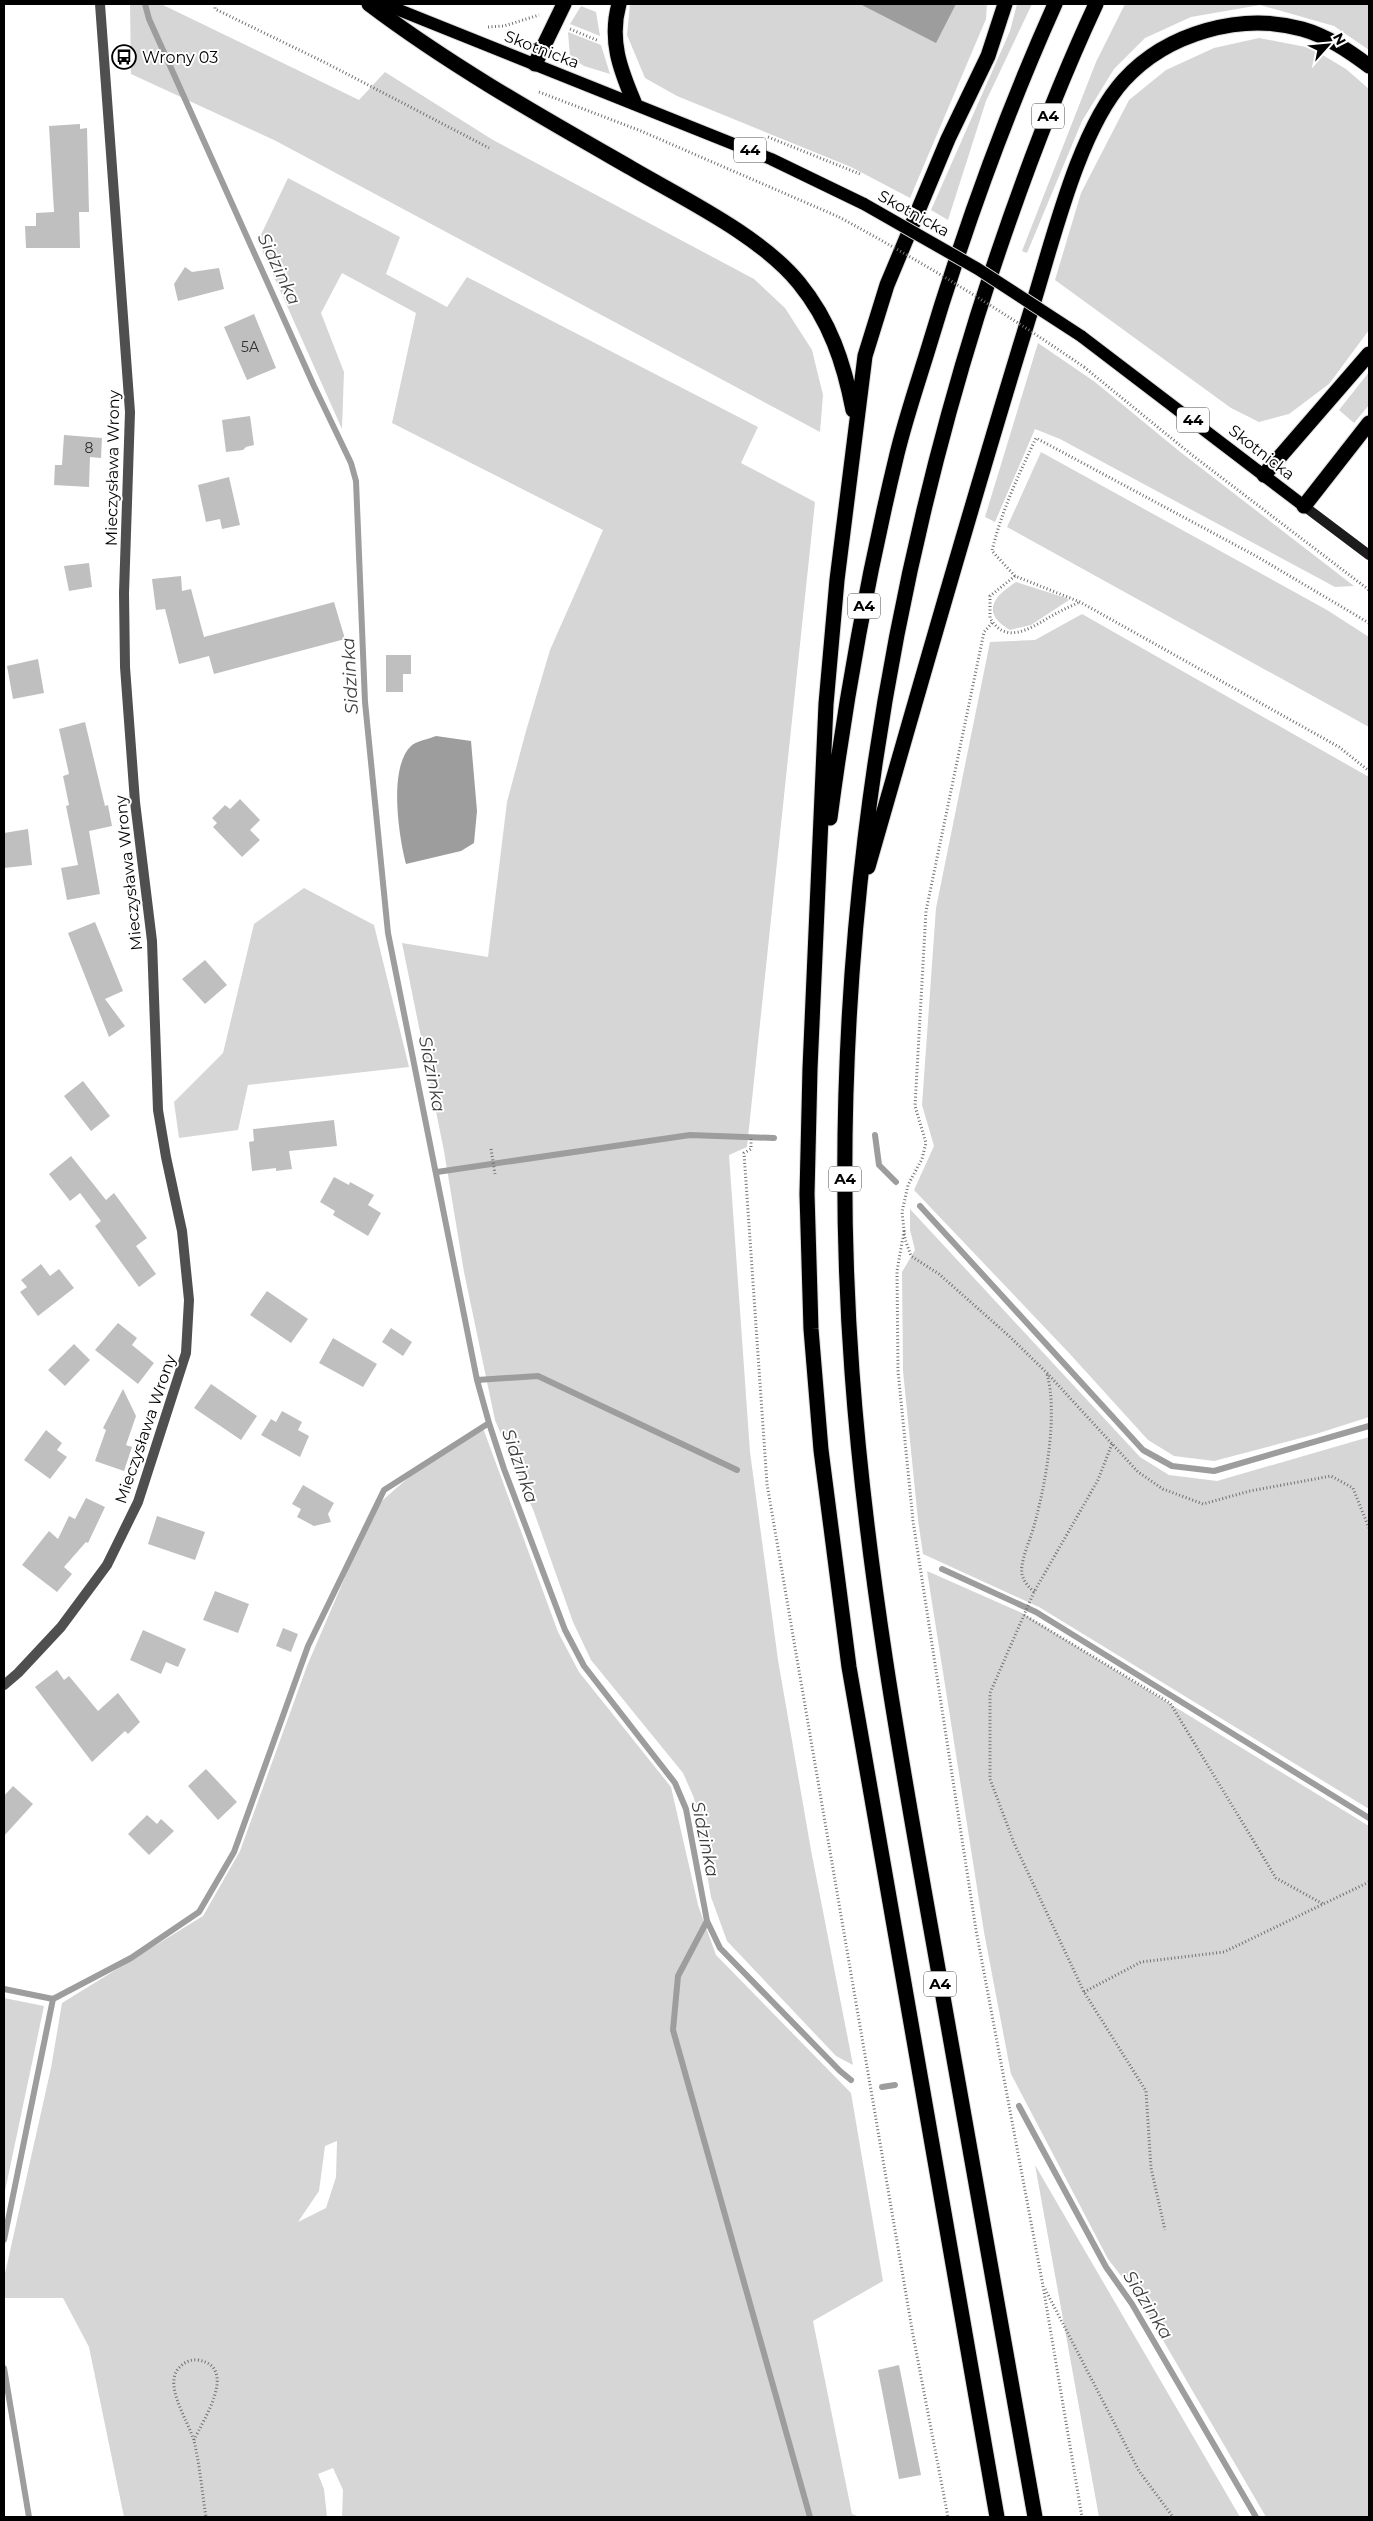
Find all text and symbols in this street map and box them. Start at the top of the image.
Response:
north arrow [1303,20,1353,70]
street label: Skotnicka [502,27,582,72]
text: N [1329,30,1350,48]
bus stop icon: Wrony 03 [111,44,137,70]
place label: Wrony 03 [142,48,218,67]
road number: A4 [1032,104,1064,128]
road number: 44 [734,138,766,162]
street label: Skotnicka [875,186,953,241]
water label: Sidzinka [253,230,305,308]
house number: 5A [241,338,260,356]
street label: Mieczysława Wrony [102,389,123,546]
road number: 44 [1177,408,1209,432]
street label: Skotnicka [1225,421,1298,484]
house number: 8 [85,439,94,457]
road number: A4 [848,594,880,618]
water label: Sidzinka [337,637,363,715]
street label: Mieczysława Wrony [111,794,146,952]
water label: Sidzinka [414,1034,450,1114]
road number: A4 [829,1166,861,1192]
street label: Mieczysława Wrony [111,1352,180,1506]
water label: Sidzinka [497,1426,543,1506]
water label: Sidzinka [686,1799,724,1879]
road number: A4 [924,1972,956,1996]
water label: Sidzinka [1118,2267,1178,2343]

